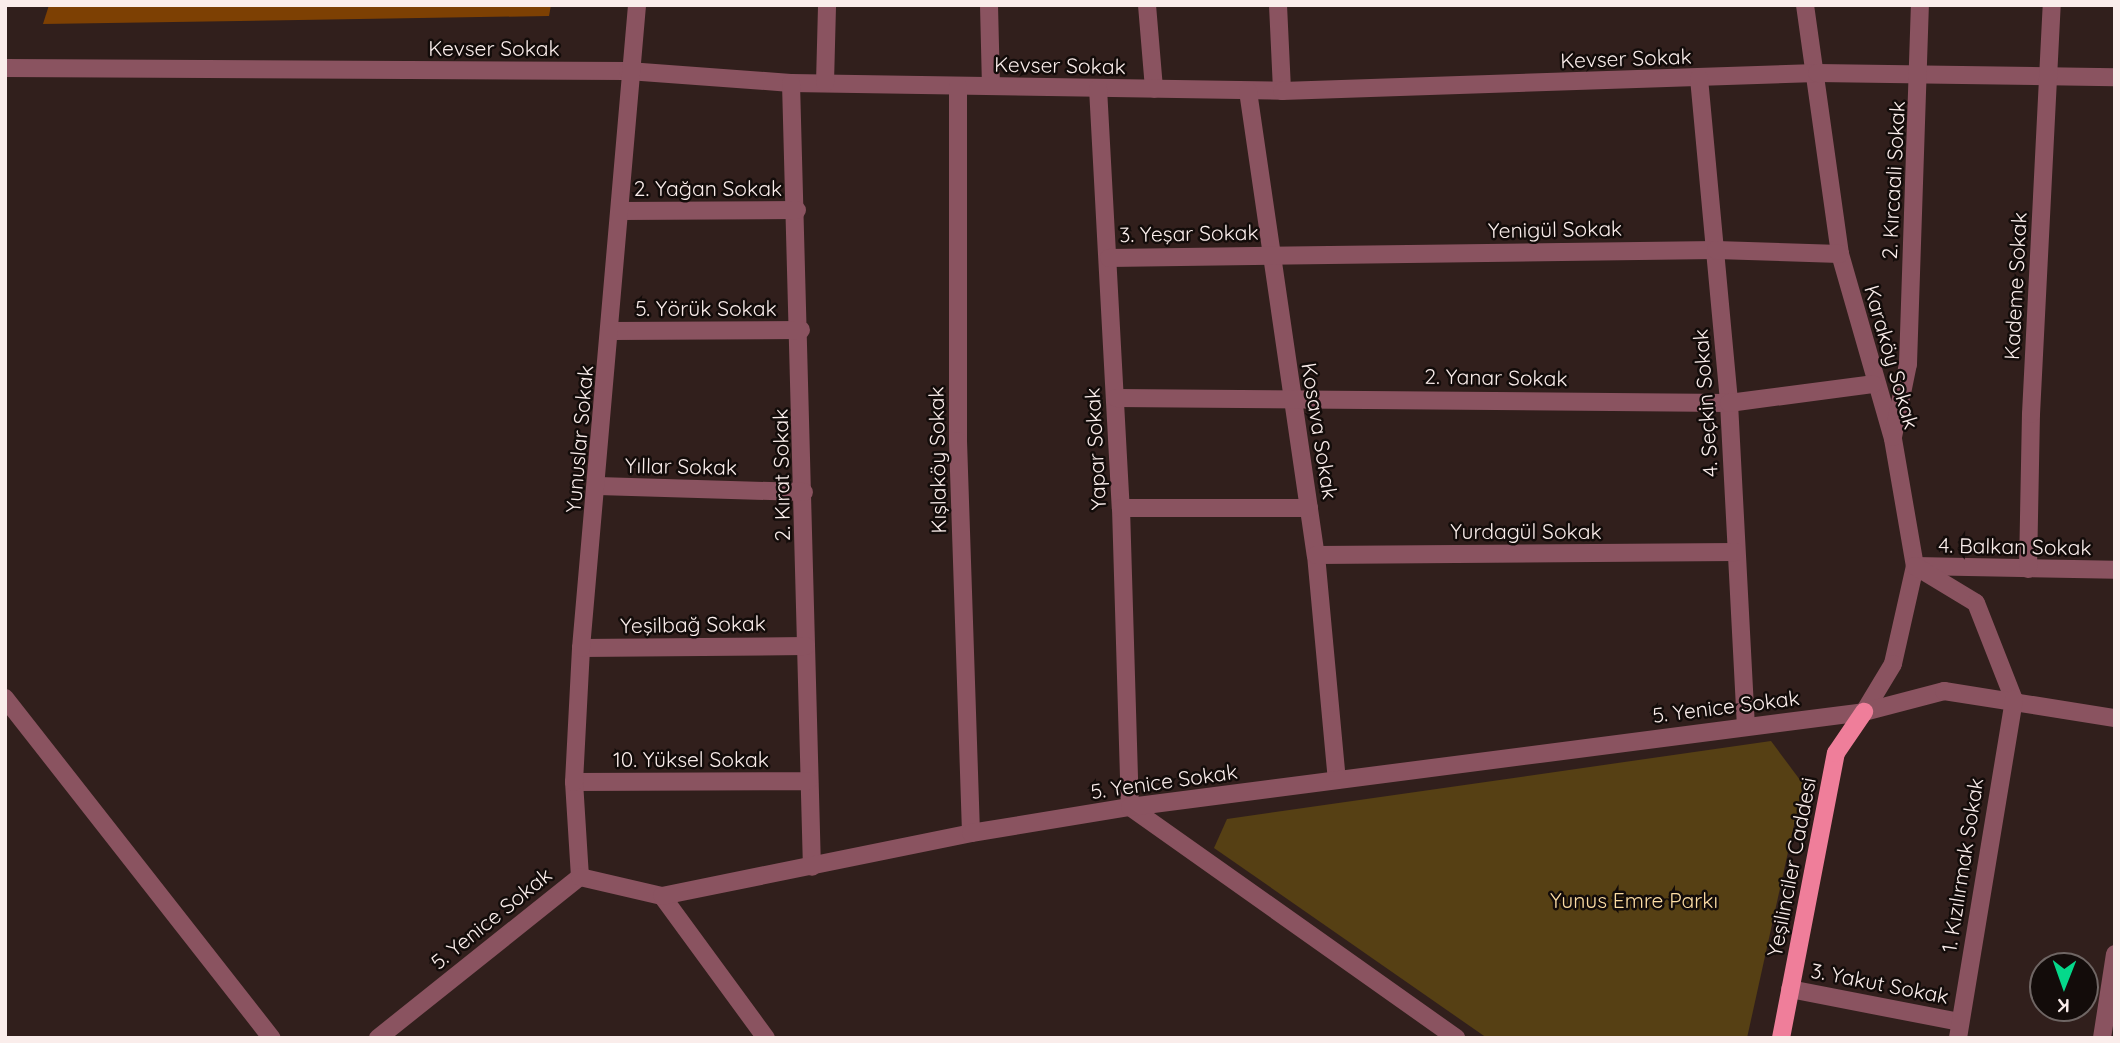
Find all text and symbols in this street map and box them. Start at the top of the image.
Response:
street label: Kevser Sokak [428,35,560,61]
street label: Kevser Sokak [1560,43,1692,73]
street label: Kevser Sokak [994,51,1126,79]
street label: 2. Kırcaali Sokak [1876,100,1910,260]
street label: 2. Yağan Sokak [634,175,782,201]
street label: Kademe Sokak [1999,212,2031,360]
street label: Yenigül Sokak [1488,215,1622,243]
street label: 3. Yeşar Sokak [1119,219,1259,247]
street label: Karaköy Sokak [1859,282,1925,432]
street label: 5. Yörük Sokak [635,295,777,321]
street label: 4. Seçkin Sokak [1687,328,1723,478]
street label: Kosava Sokak [1297,361,1343,501]
street label: 2. Yanar Sokak [1424,363,1568,391]
street label: Yunuslar Sokak [560,364,598,514]
street label: Kışlaköy Sokak [923,386,951,534]
street label: Yapar Sokak [1079,387,1111,511]
street label: 2. Kırat Sokak [767,408,795,542]
street label: Yıllar Sokak [625,452,737,480]
street label: Yurdagül Sokak [1450,518,1602,544]
street label: 4. Balkan Sokak [1938,532,2092,560]
street label: Yeşilbağ Sokak [620,610,766,638]
street label: 5. Yenice Sokak [1651,684,1801,728]
street label: 10. Yüksel Sokak [613,746,769,772]
street label: 5. Yenice Sokak [1089,758,1239,804]
street label: Yeşilinciler Caddesi [1761,775,1821,959]
street label: 1. Kızılırmak Sokak [1936,776,1988,954]
street label: 5. Yenice Sokak [426,862,556,974]
park label: Yunus Emre Parkı [1550,887,1718,913]
north arrow [2029,952,2099,1022]
street label: 3. Yakut Sokak [1809,957,1951,1009]
text: K [2057,994,2070,1018]

